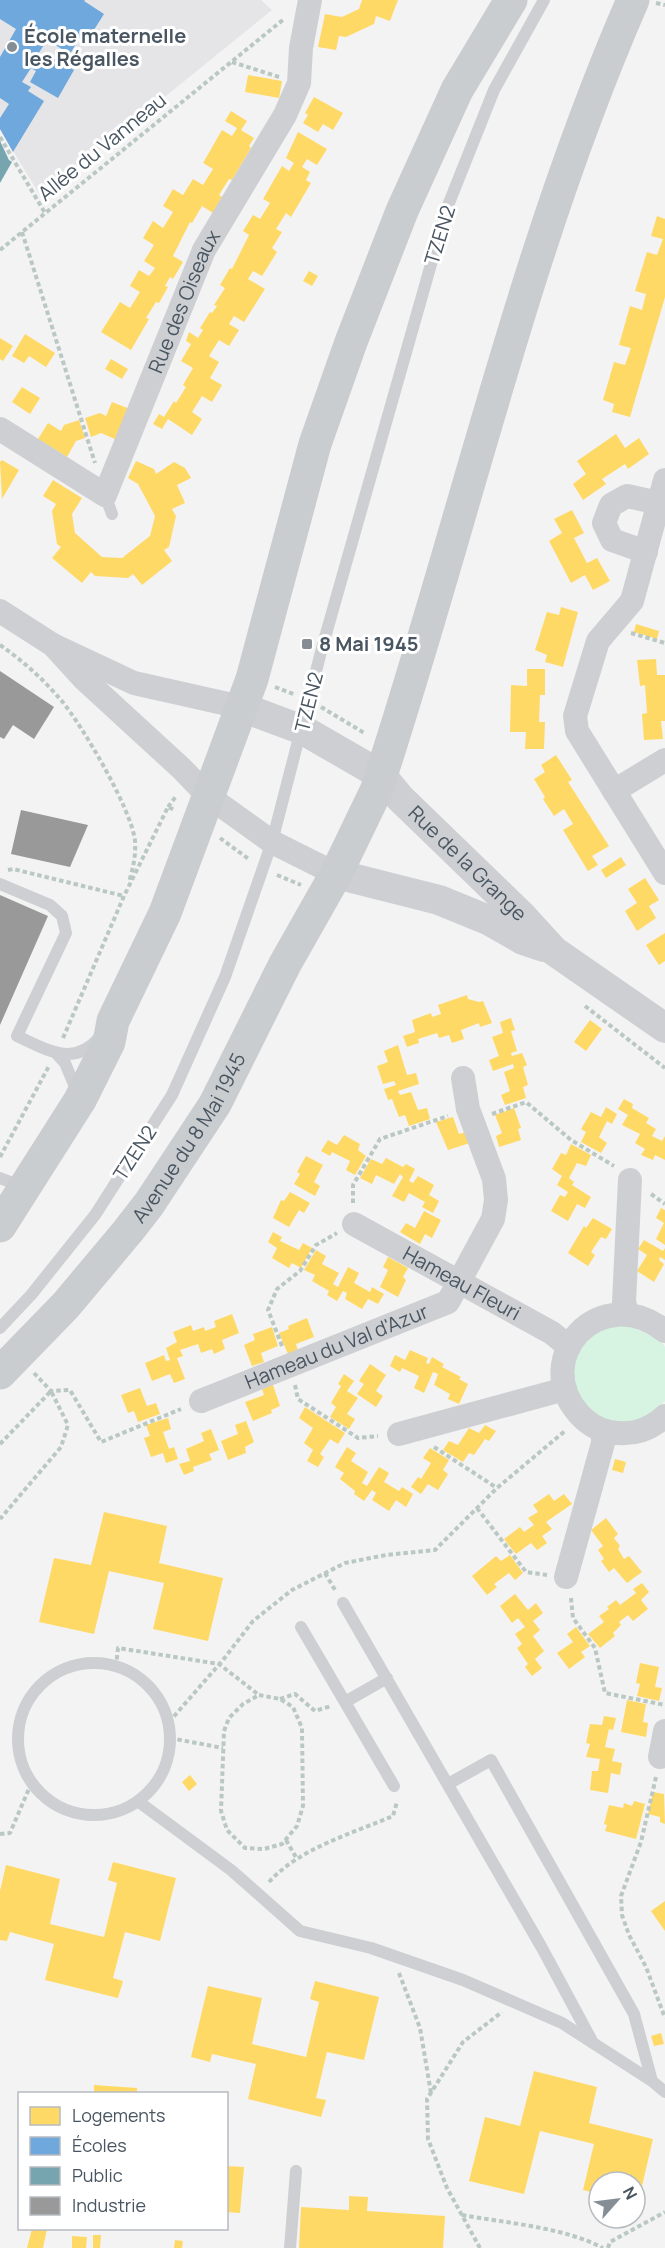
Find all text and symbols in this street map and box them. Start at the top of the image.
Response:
place label: École maternelle les Régalles [24,22,186,72]
marker: École maternelle les Régalles [5,40,19,54]
street label: Allée du Vanneau [32,87,171,207]
street label: TZEN2 [418,202,461,268]
street label: Rue des Oiseaux [142,224,226,377]
place label: 8 Mai 1945 [319,630,419,657]
marker: 8 Mai 1945 [300,637,314,651]
street label: TZEN2 [288,669,329,735]
street label: Rue de la Grange [403,799,533,927]
street label: Avenue du 8 Mai 1945 [125,1048,252,1228]
street label: TZEN2 [107,1120,162,1186]
street label: Hameau Fleuri [398,1240,526,1326]
street label: Hameau du Val d'Azur [241,1297,432,1395]
legend [18,2092,228,2230]
text: Logements [72,2103,166,2127]
text: Écoles [72,2133,127,2157]
text: Public [72,2163,123,2187]
north arrow [587,2170,647,2230]
text: N [618,2183,643,2203]
text: Industrie [72,2193,146,2217]

